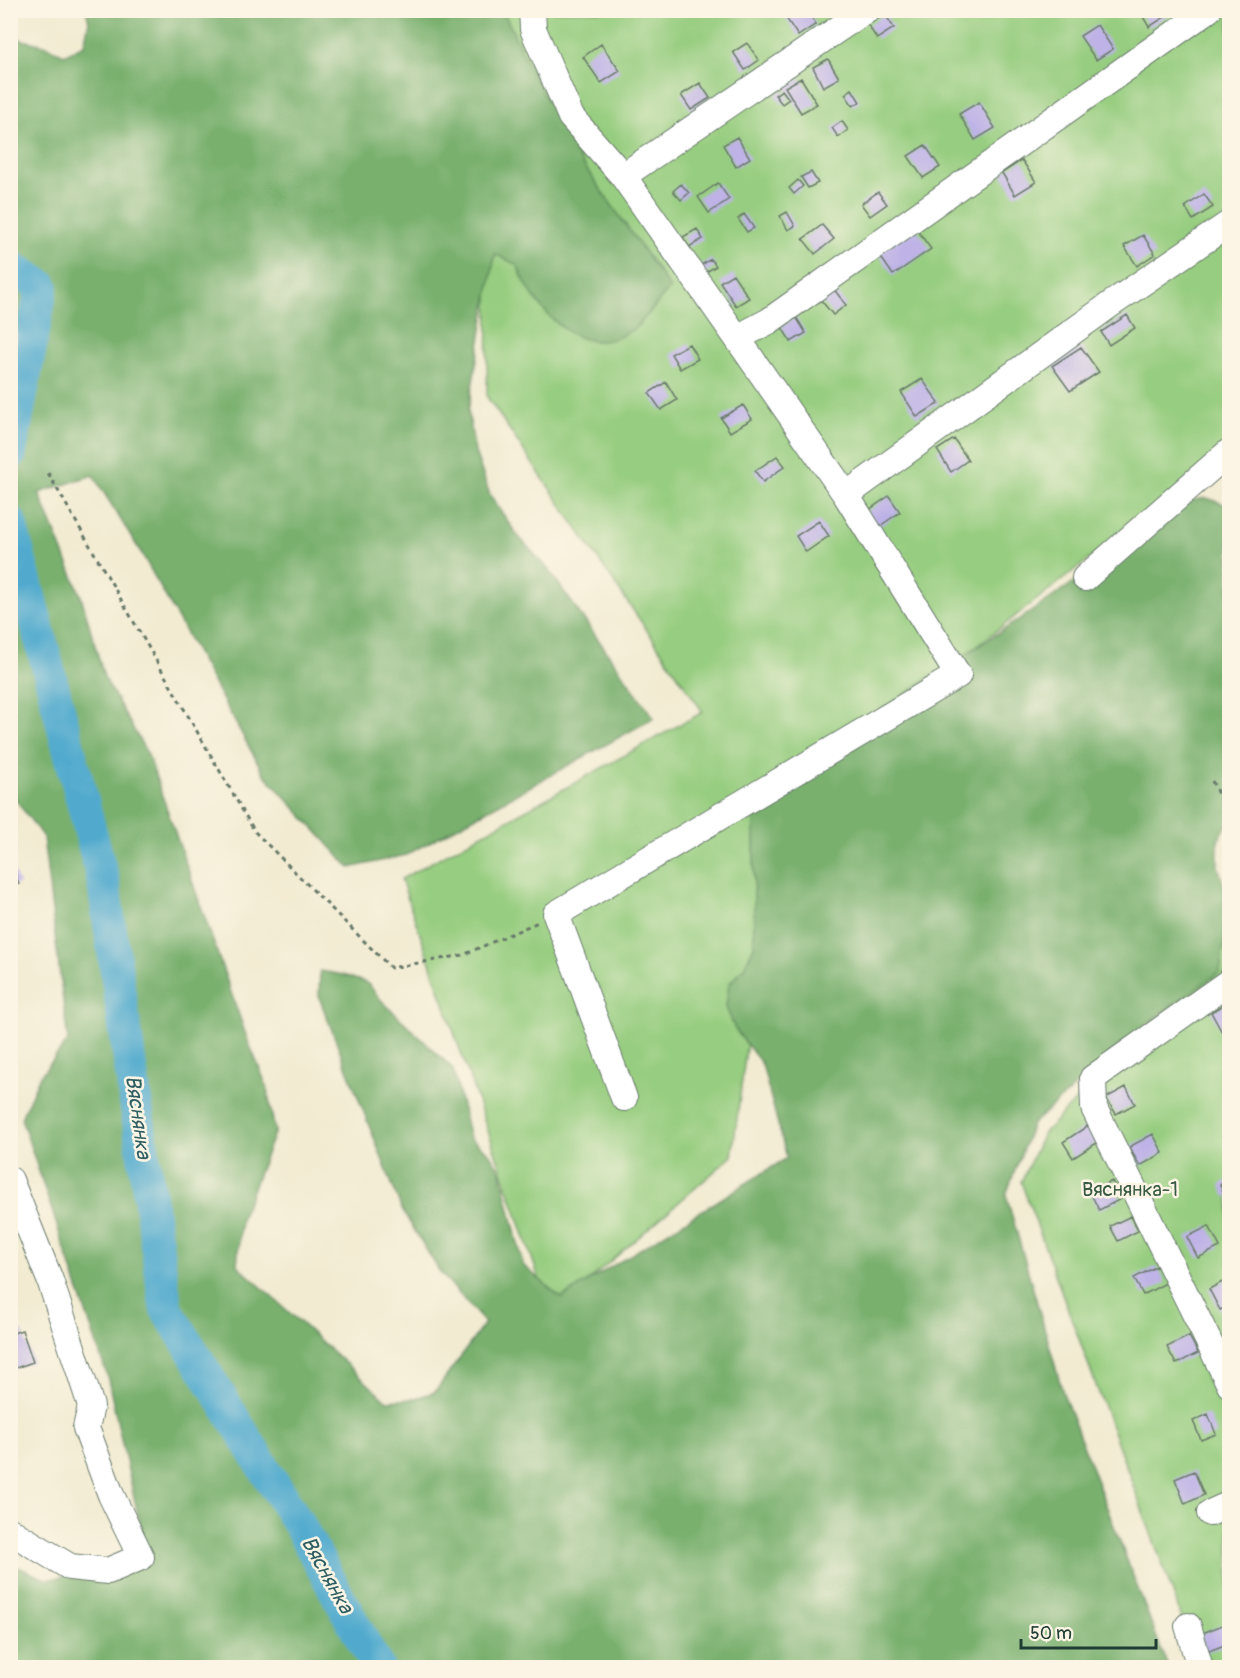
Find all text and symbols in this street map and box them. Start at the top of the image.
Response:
water label: Вяснянка [119,1074,157,1162]
park label: Вяснянка-1 [1082,1177,1178,1202]
water label: Вяснянка [295,1532,360,1619]
scale bar [1021,1612,1156,1650]
text: 50 m [1030,1622,1072,1645]

